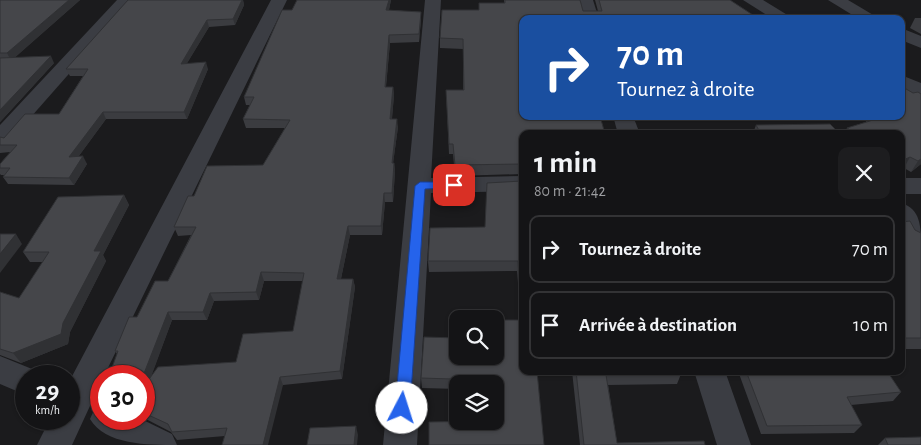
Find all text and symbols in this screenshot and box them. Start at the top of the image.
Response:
icon: right [534,35,599,100]
text: 70 m [617,37,684,72]
text: Tournez à droite [617,78,755,100]
button: close [838,147,890,199]
text: 1 min [534,148,597,178]
pin [433,164,475,206]
icon: arrive [440,171,468,199]
text: 80 m · 21:42 [534,183,606,199]
icon: right [536,235,564,263]
text: Tournez à droite [579,240,701,259]
text: 70 m [852,240,888,259]
map controls [449,310,504,430]
button: search [449,310,504,365]
icon: arrive [536,311,564,339]
text: Arrivée à destination [579,316,737,335]
text: 10 m [853,316,888,335]
speed limit sign: 30 [90,365,155,430]
button: layers [449,375,504,430]
text: 29 [36,379,59,404]
position arrow [375,381,427,433]
text: km/h [35,404,60,416]

